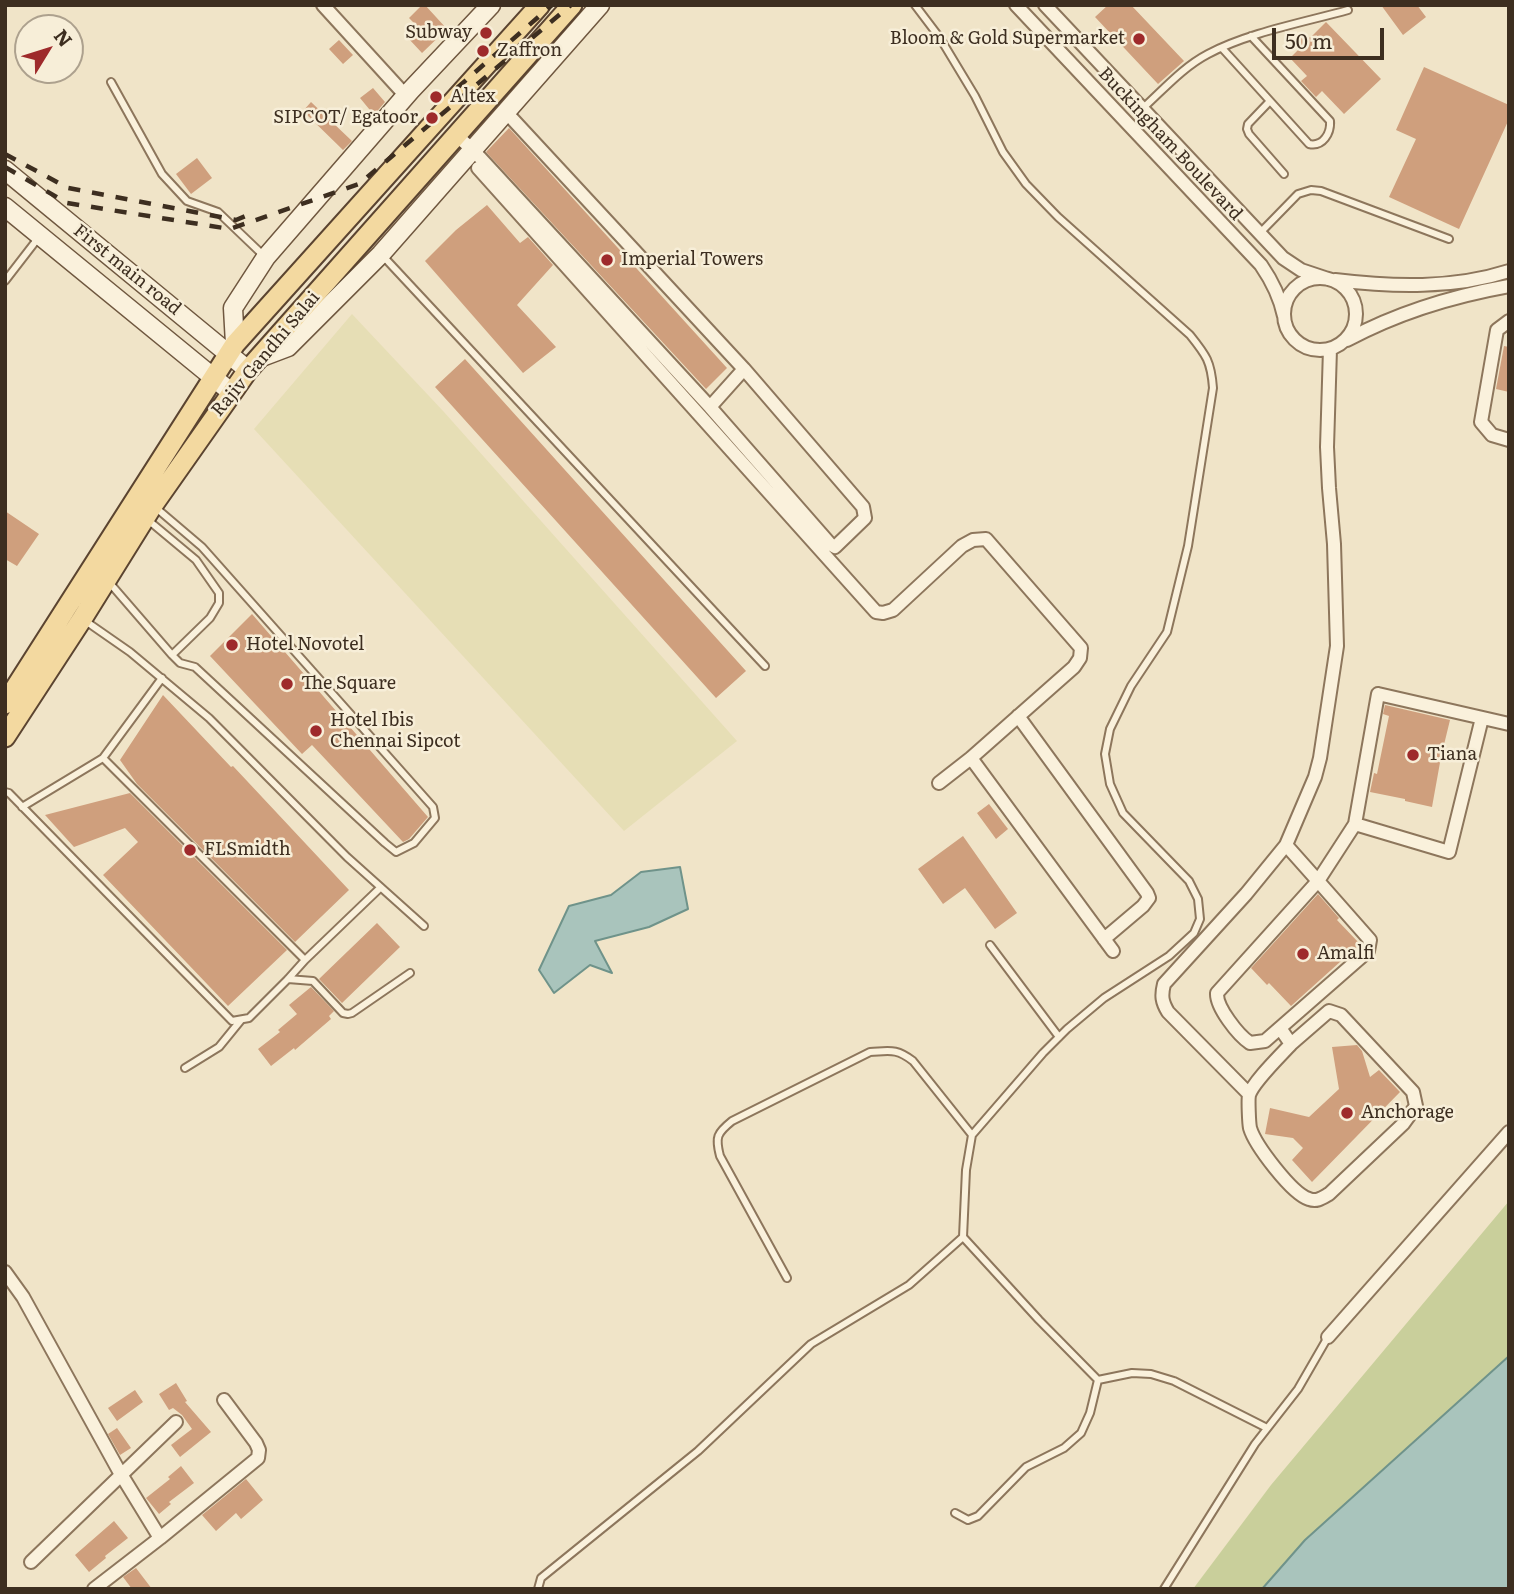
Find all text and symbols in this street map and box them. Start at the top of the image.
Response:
north arrow [14,14,84,84]
scale bar [1276,14,1388,58]
text: N [48,22,80,52]
place label: Subway [405,22,472,44]
text: 50 m [1285,24,1332,55]
marker: Subway [478,25,494,41]
place label: Bloom & Gold Supermarket [890,28,1125,50]
marker: Bloom & Gold Supermarket [1131,31,1147,47]
place label: Zaffron [497,40,562,62]
marker: Zaffron [475,43,491,59]
street label: Buckingham Boulevard [1093,63,1247,225]
place label: Altex [450,86,496,108]
marker: Altex [428,89,444,105]
place label: SIPCOT/ Egatoor [273,107,418,129]
marker: SIPCOT/ Egatoor [424,110,440,126]
street label: First main road [69,220,185,320]
place label: Imperial Towers [621,249,763,271]
marker: Imperial Towers [599,252,615,268]
street label: Rajiv Gandhi Salai [207,287,325,421]
place label: Hotel Novotel [246,634,364,656]
marker: Hotel Novotel [224,637,240,653]
place label: The Square [301,673,396,695]
marker: The Square [279,676,295,692]
place label: Hotel Ibis Chennai Sipcot [330,710,461,752]
marker: Hotel Ibis Chennai Sipcot [308,723,324,739]
place label: Tiana [1427,744,1477,766]
marker: Tiana [1405,747,1421,763]
place label: FLSmidth [204,839,291,861]
marker: FLSmidth [182,842,198,858]
place label: Amalfi [1317,943,1375,965]
marker: Amalfi [1295,946,1311,962]
place label: Anchorage [1361,1102,1454,1124]
marker: Anchorage [1339,1105,1355,1121]

